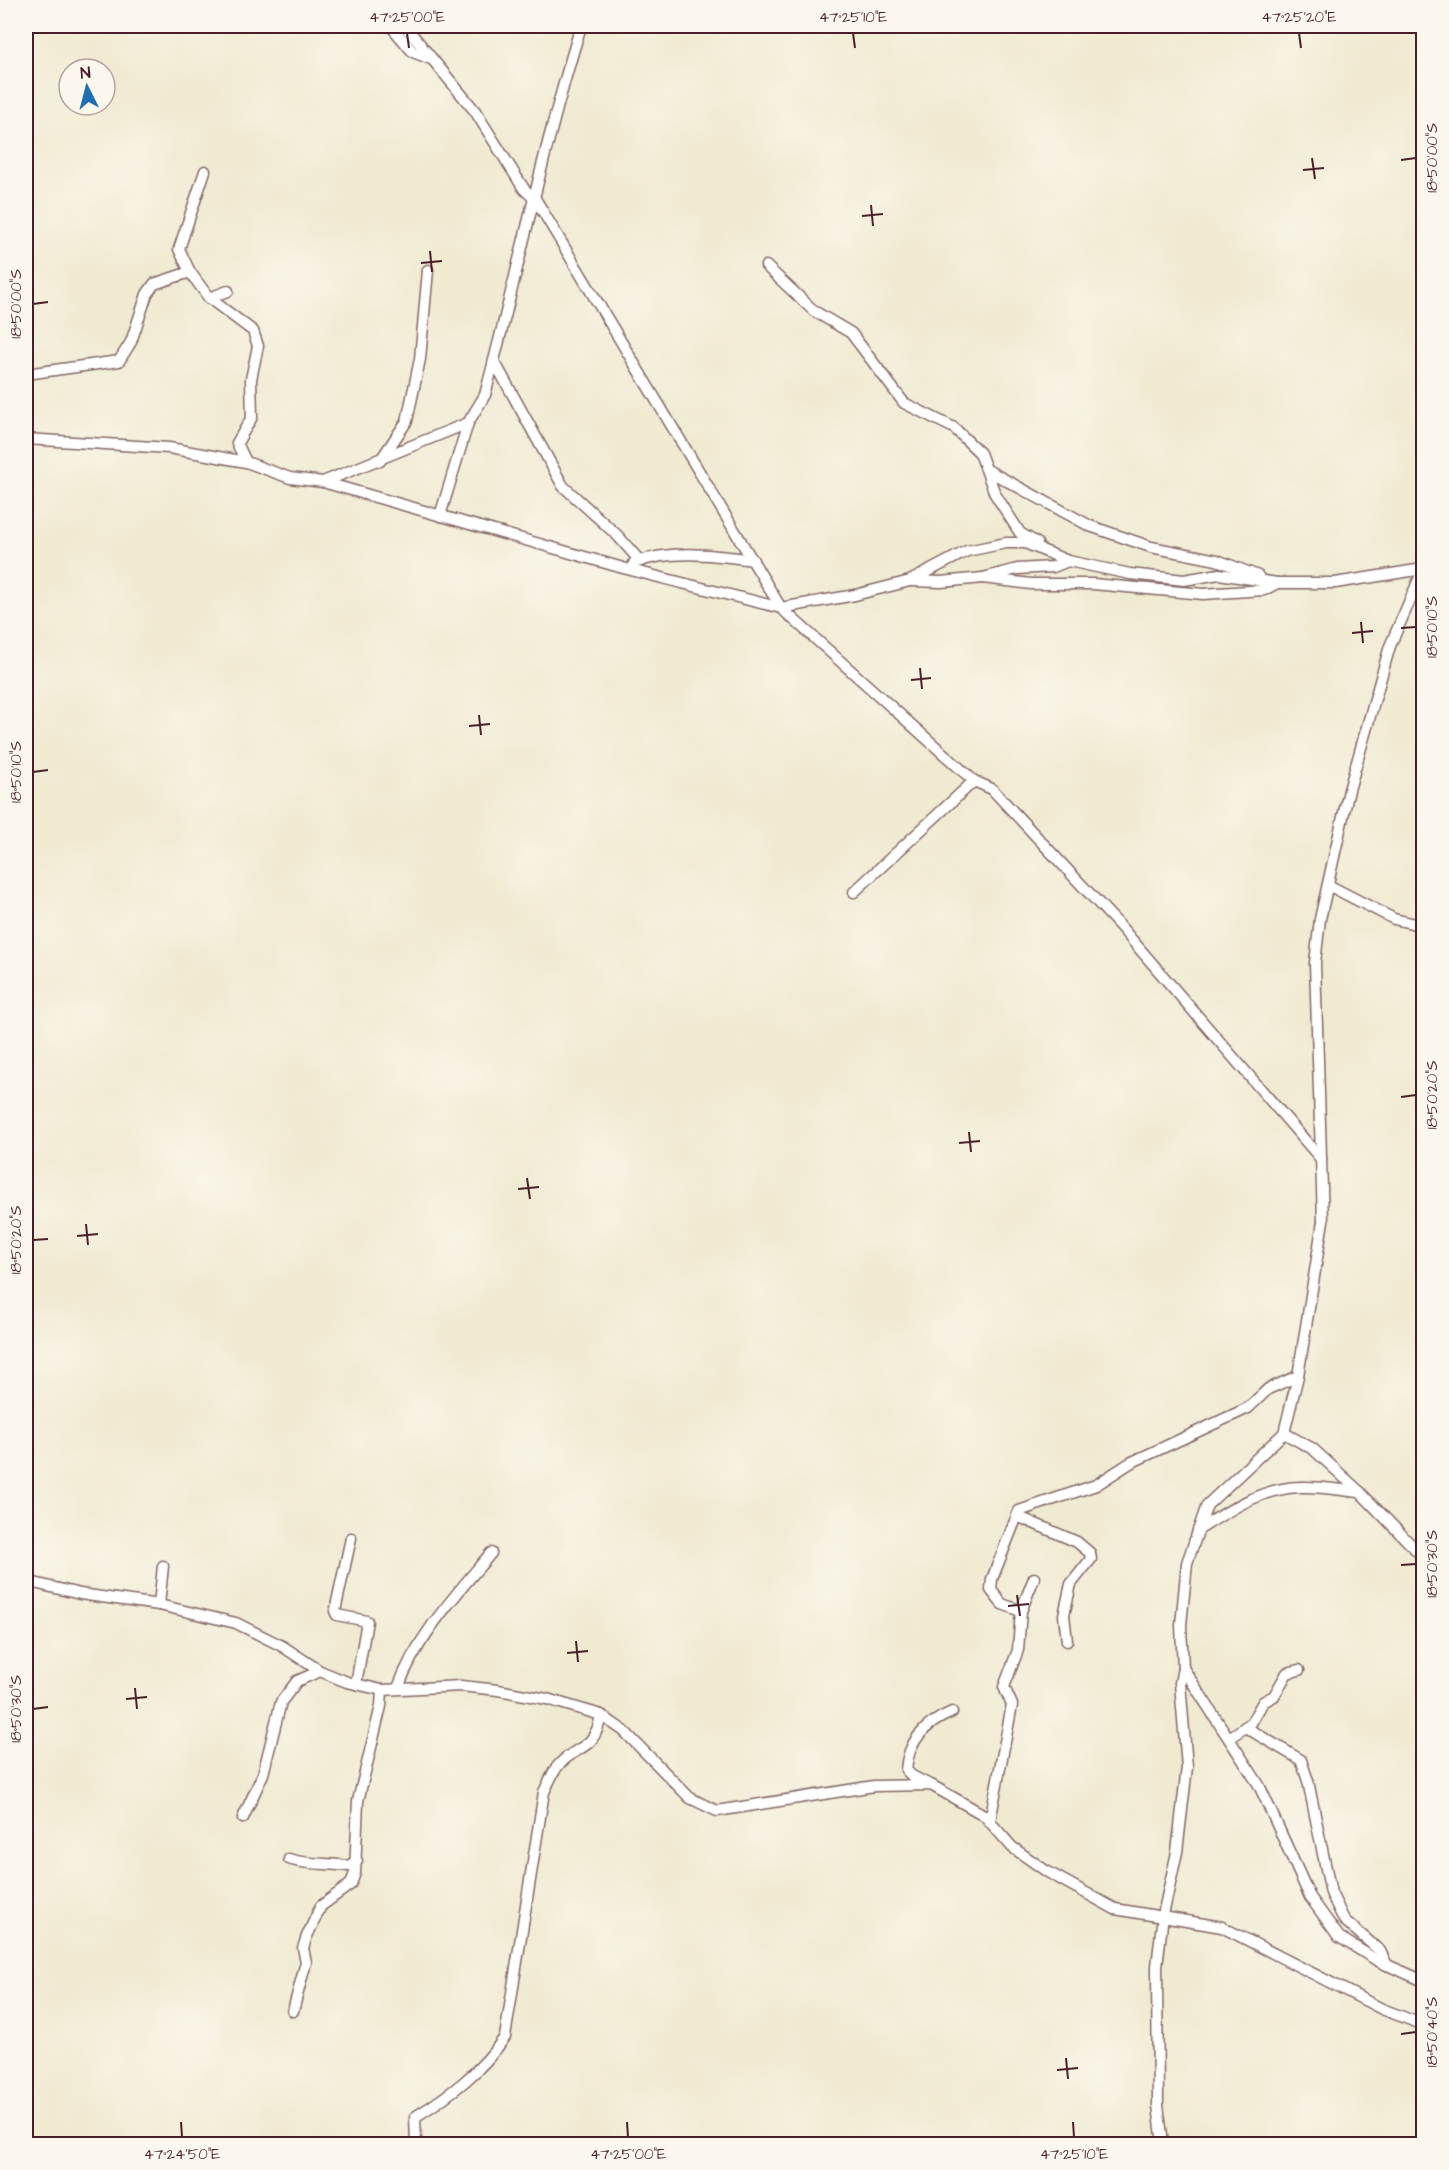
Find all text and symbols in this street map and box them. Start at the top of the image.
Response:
text: 47°25'00"E [369,7,445,28]
text: 47°25'10"E [819,7,887,28]
text: 47°25'20"E [1262,7,1337,28]
north arrow [57,57,117,117]
text: N [79,62,92,85]
text: 18°50'00"S [1422,123,1443,193]
text: 18°50'00"S [6,269,27,339]
text: 18°50'10"S [1422,596,1443,658]
text: 18°50'10"S [6,741,27,803]
text: 18°50'20"S [1422,1060,1443,1129]
text: 18°50'20"S [6,1205,27,1274]
text: 18°50'30"S [1422,1530,1443,1598]
text: 18°50'30"S [6,1675,27,1743]
text: 18°50'40"S [1422,1996,1443,2067]
text: 47°24'50"E [144,2144,220,2165]
text: 47°25'00"E [590,2144,666,2165]
text: 47°25'10"E [1040,2144,1108,2165]

